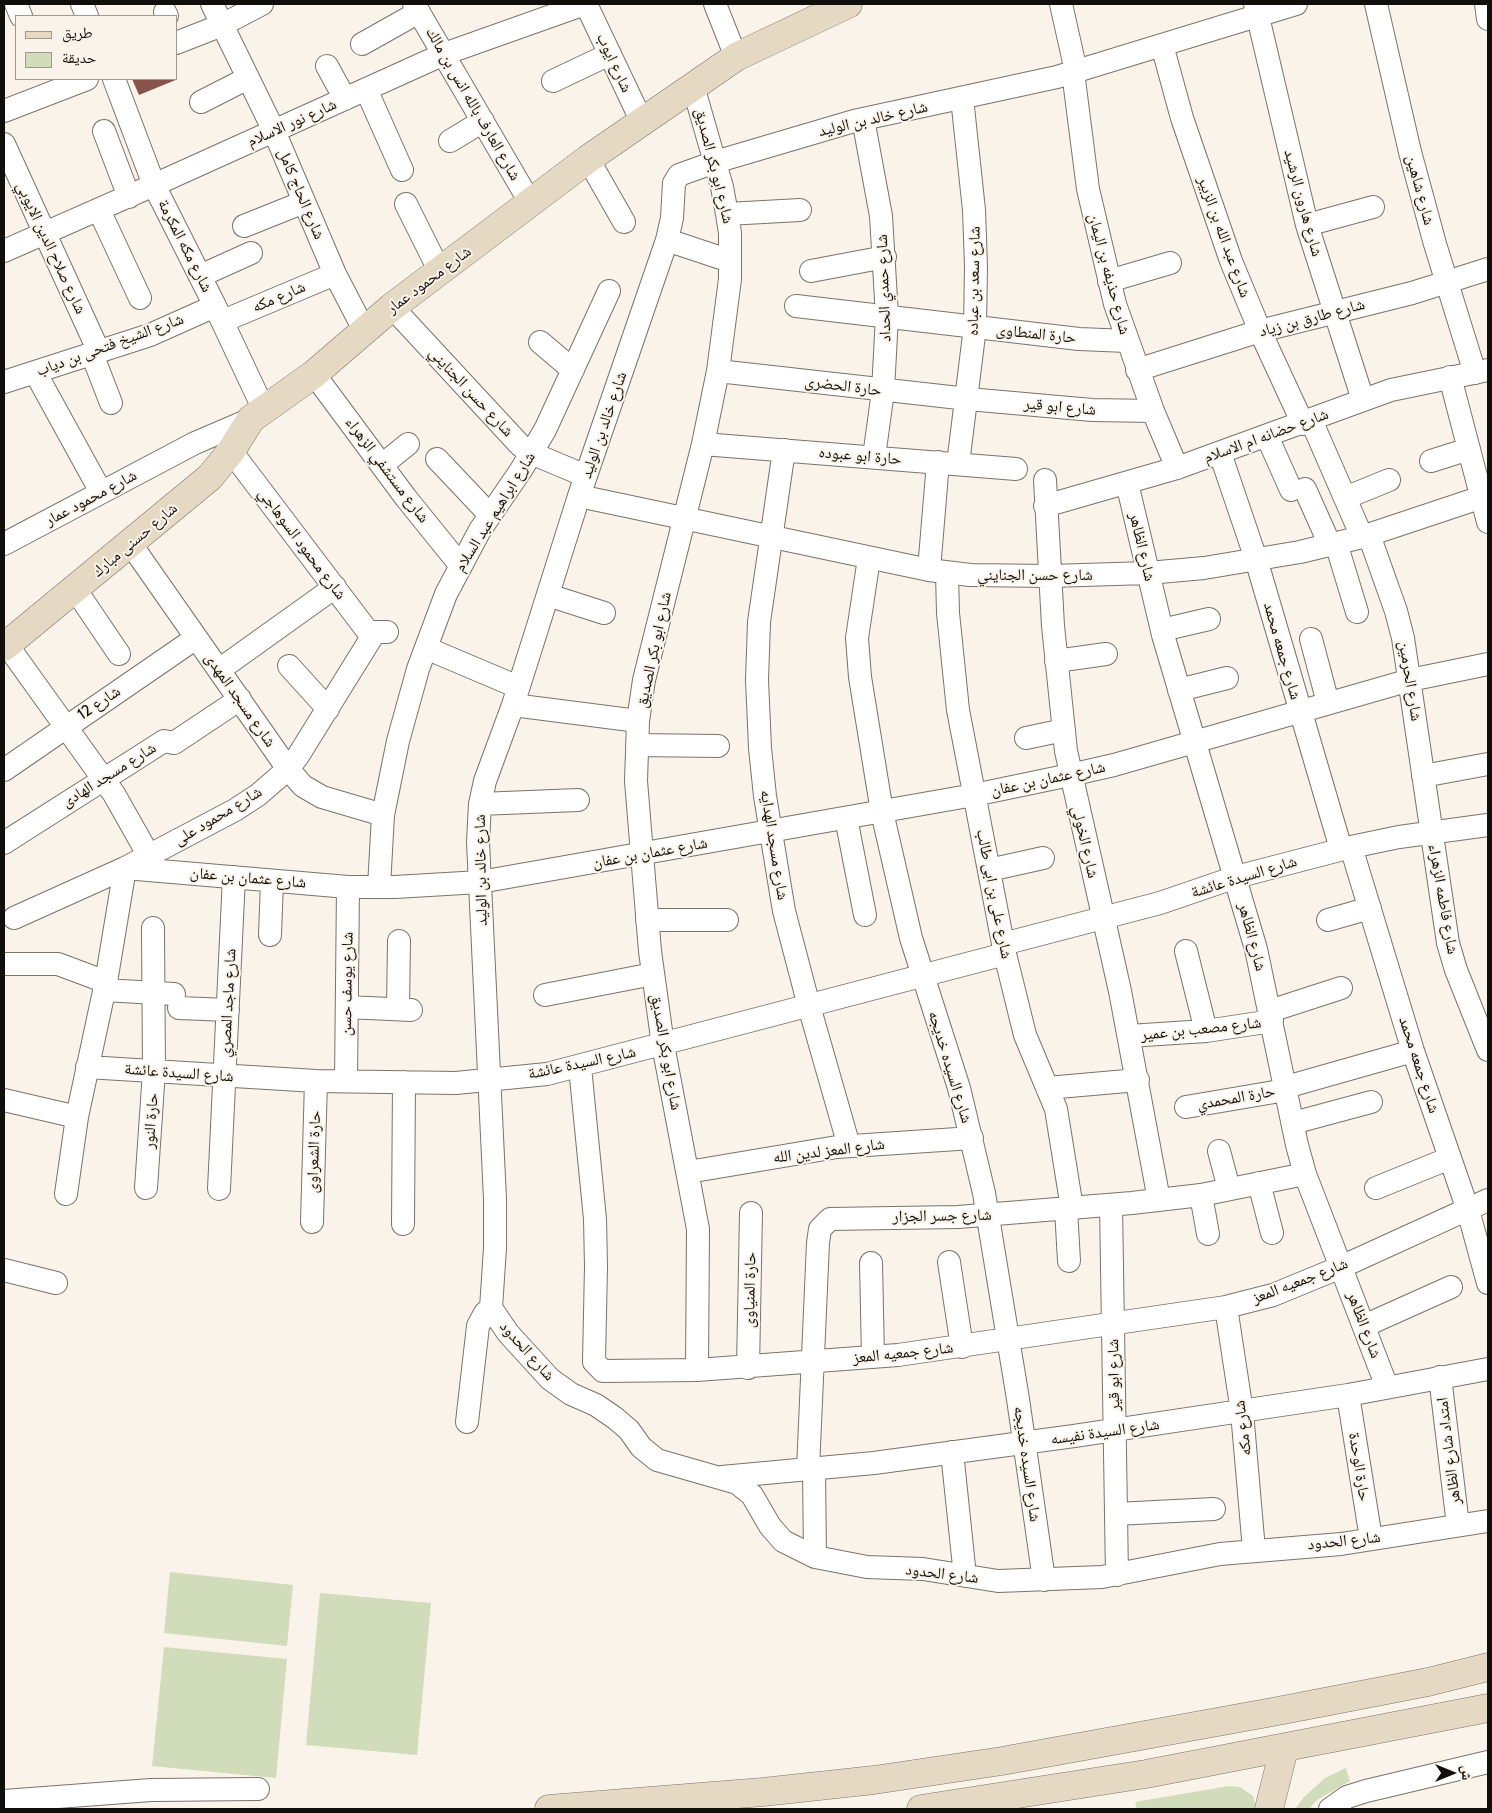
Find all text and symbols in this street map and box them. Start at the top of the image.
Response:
legend [15,15,178,80]
text: طريق [62,24,93,42]
street label: شارع العارف بالله انس بن مالك [421,24,525,184]
street label: شارع ايوب [592,30,636,96]
text: حديقة [62,49,96,67]
street label: شارع نور الاسلام [244,95,340,151]
street label: شارع خالد بن الوليد [816,97,930,141]
street label: شارع ابو بكر الصديق [690,106,738,226]
street label: شارع الحاج كامل [273,146,329,242]
street label: شارع هارون الرشيد [1279,147,1327,259]
street label: شارع شاهين [1401,153,1439,227]
street label: شارع عبد الله بن الزبير [1193,174,1255,300]
street label: شارع صلاح الدين الايوبي [12,179,90,317]
street label: شارع مكه المكرمة [153,196,217,296]
street label: شارع حذيفه بن اليمان [1084,211,1134,337]
street label: شارع سعد بن عباده [963,226,985,336]
street label: شارع حمدي الحداد [873,234,895,342]
street label: شارع محمود عمار [383,242,475,318]
street label: شارع مكه [250,277,308,317]
street label: شارع طارق بن زياد [1257,295,1367,341]
street label: شارع الشيخ فتحى بن دياب [34,309,186,381]
street label: حارة المنطاوى [995,320,1077,348]
street label: شارع حسن الجنايني [425,343,517,441]
street label: شارع خالد بن الوليد [577,369,631,481]
street label: حارة الحضرى [804,372,882,400]
street label: شارع ابو قير [1023,394,1097,420]
street label: شارع حضانه ام الاسلام [1201,405,1331,467]
street label: شارع مستشفي الزهراء [341,413,433,527]
street label: حارة ابو عبوده [818,443,902,469]
street label: شارع ابراهيم عبد السلام [450,448,540,576]
street label: شارع محمود عمار [42,466,140,530]
street label: شارع محمود السوهاجي [254,484,350,604]
street label: شارع حسنى مبارك [89,499,181,581]
street label: شارع الظاهر [1125,511,1159,583]
street label: شارع حسن الجنايني [977,565,1093,585]
street label: شارع ابو بكر الصديق [632,590,676,710]
street label: شارع جمعه محمد [1259,600,1305,702]
street label: شارع الحرمين [1394,640,1426,722]
street label: شارع مسجد المهدى [200,649,280,751]
street label: شارع 12 [74,682,124,724]
street label: شارع مسجد الهادى [58,738,160,812]
street label: شارع عثمان بن عفان [989,757,1107,801]
street label: شارع محمود على [171,782,265,850]
street label: شارع مسجد الهدايه [756,789,792,901]
street label: شارع الخولي [1067,804,1103,880]
street label: شارع خالد بن الوليد [470,814,492,926]
street label: شارع على بن ابى طالب [972,827,1016,961]
street label: شارع عثمان بن عفان [591,833,709,873]
street label: شارع فاطمه الزهراء [1424,842,1462,956]
street label: شارع السيدة عائشة [1189,852,1299,902]
street label: شارع عثمان بن عفان [189,863,307,893]
street label: شارع الظاهر [1234,901,1270,973]
street label: شارع يوسف حسن [336,932,358,1036]
street label: شارع ماجد المصري [216,948,240,1058]
street label: شارع ابو بكر الصديق [646,992,686,1112]
street label: شارع السيده خديجه [924,1009,976,1125]
street label: شارع مصعب بن عمير [1140,1013,1262,1045]
street label: شارع جمعه محمد [1394,1014,1444,1116]
street label: شارع السيدة عائشة [526,1042,638,1084]
street label: شارع السيدة عائشة [124,1060,234,1086]
street label: حارة المحمدي [1195,1082,1277,1114]
street label: حارة النور [139,1092,163,1150]
street label: حارة الشعراوى [303,1110,325,1194]
street label: شارع المعز لدين الله [772,1135,886,1167]
street label: شارع جسر الجزار [892,1206,992,1226]
street label: حارة المنياوى [740,1252,760,1328]
street label: شارع جمعيه المعز [1249,1254,1351,1308]
street label: شارع الظاهر [1343,1289,1385,1361]
street label: شارع الحدود [495,1317,559,1385]
street label: شارع جمعيه المعز [852,1338,954,1368]
street label: شارع ابو قير [1104,1339,1124,1411]
street label: امتداد شارع الظاهر [1433,1396,1465,1506]
street label: شارع مكه [1230,1399,1256,1457]
street label: شارع السيده خديجه [1009,1405,1045,1523]
street label: شارع السيدة نفيسه [1049,1415,1161,1449]
street label: حارة الوحدة [1344,1431,1374,1503]
street label: شارع الحدود [1306,1528,1382,1554]
street label: شارع الحدود [904,1560,980,1588]
north arrow [1427,1748,1477,1798]
text: ش [1458,1766,1476,1780]

